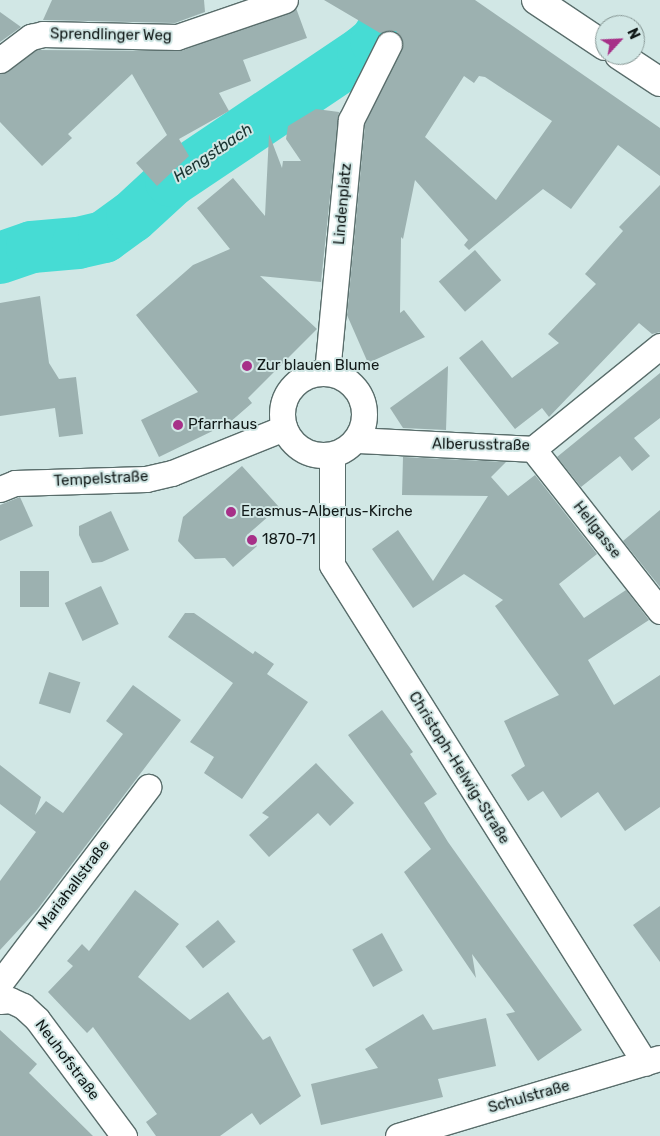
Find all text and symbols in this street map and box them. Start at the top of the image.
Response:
north arrow [595,15,645,65]
street label: Sprendlinger Weg [50,25,172,45]
text: N [623,26,643,42]
water label: Hengstbach [170,120,256,186]
street label: Lindenplatz [330,162,356,246]
place label: Zur blauen Blume [257,357,380,375]
marker: Zur blauen Blume [241,360,253,372]
place label: Pfarrhaus [188,416,257,434]
marker: Pfarrhaus [172,419,184,431]
street label: Alberusstraße [432,435,530,455]
street label: Tempelstraße [53,468,149,490]
street label: Hellgasse [569,498,625,562]
place label: Erasmus-Alberus-Kirche [241,503,413,521]
marker: Erasmus-Alberus-Kirche [225,506,237,518]
place label: 1870-71 [262,531,316,549]
marker: 1870-71 [246,534,258,546]
street label: Christoph-Helwig-Straße [405,688,513,848]
street label: Mariahallstraße [35,837,113,933]
street label: Neuhofstraße [31,1016,103,1104]
street label: Schulstraße [486,1077,572,1117]

